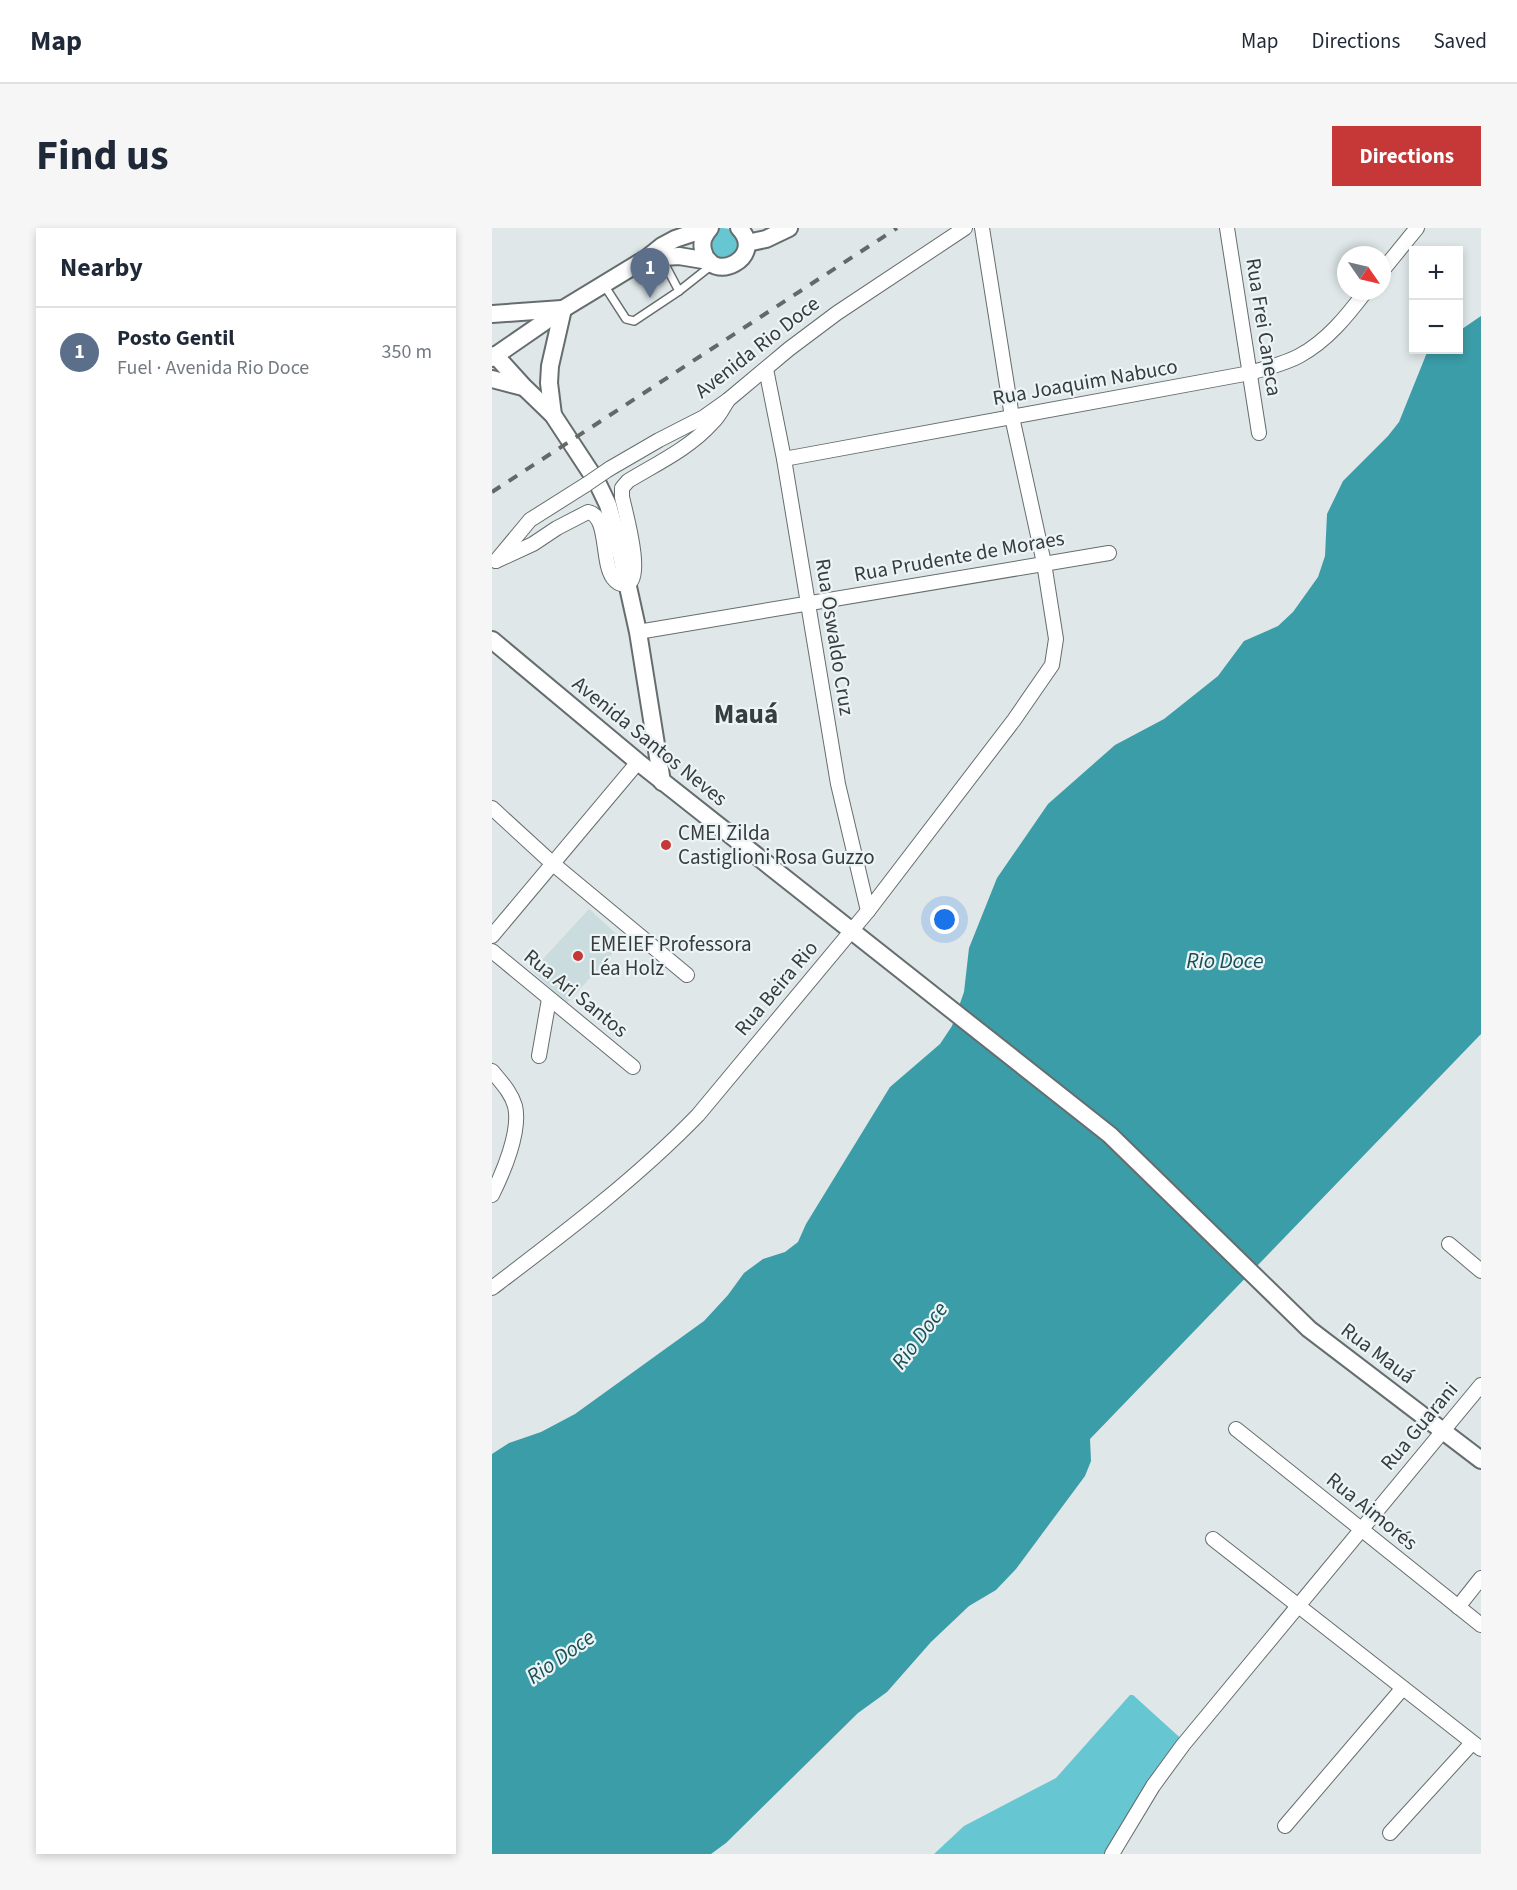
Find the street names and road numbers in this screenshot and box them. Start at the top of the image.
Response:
street label: Rua Frei Caneca [1238,256,1290,398]
street label: Avenida Rio Doce [688,289,826,405]
street label: Rua Joaquim Nabuco [990,351,1180,413]
street label: Rua Prudente de Moraes [851,523,1067,589]
street label: Rua Oswaldo Cruz [808,556,862,718]
street label: Avenida Santos Neves [566,669,734,813]
street label: Rua Beira Rio [727,934,825,1042]
street label: Rua Ari Santos [517,942,635,1045]
street label: Rua Mauá [1335,1315,1421,1391]
street label: Rua Guarani [1373,1375,1465,1477]
street label: Rua Aimorés [1320,1465,1424,1557]

